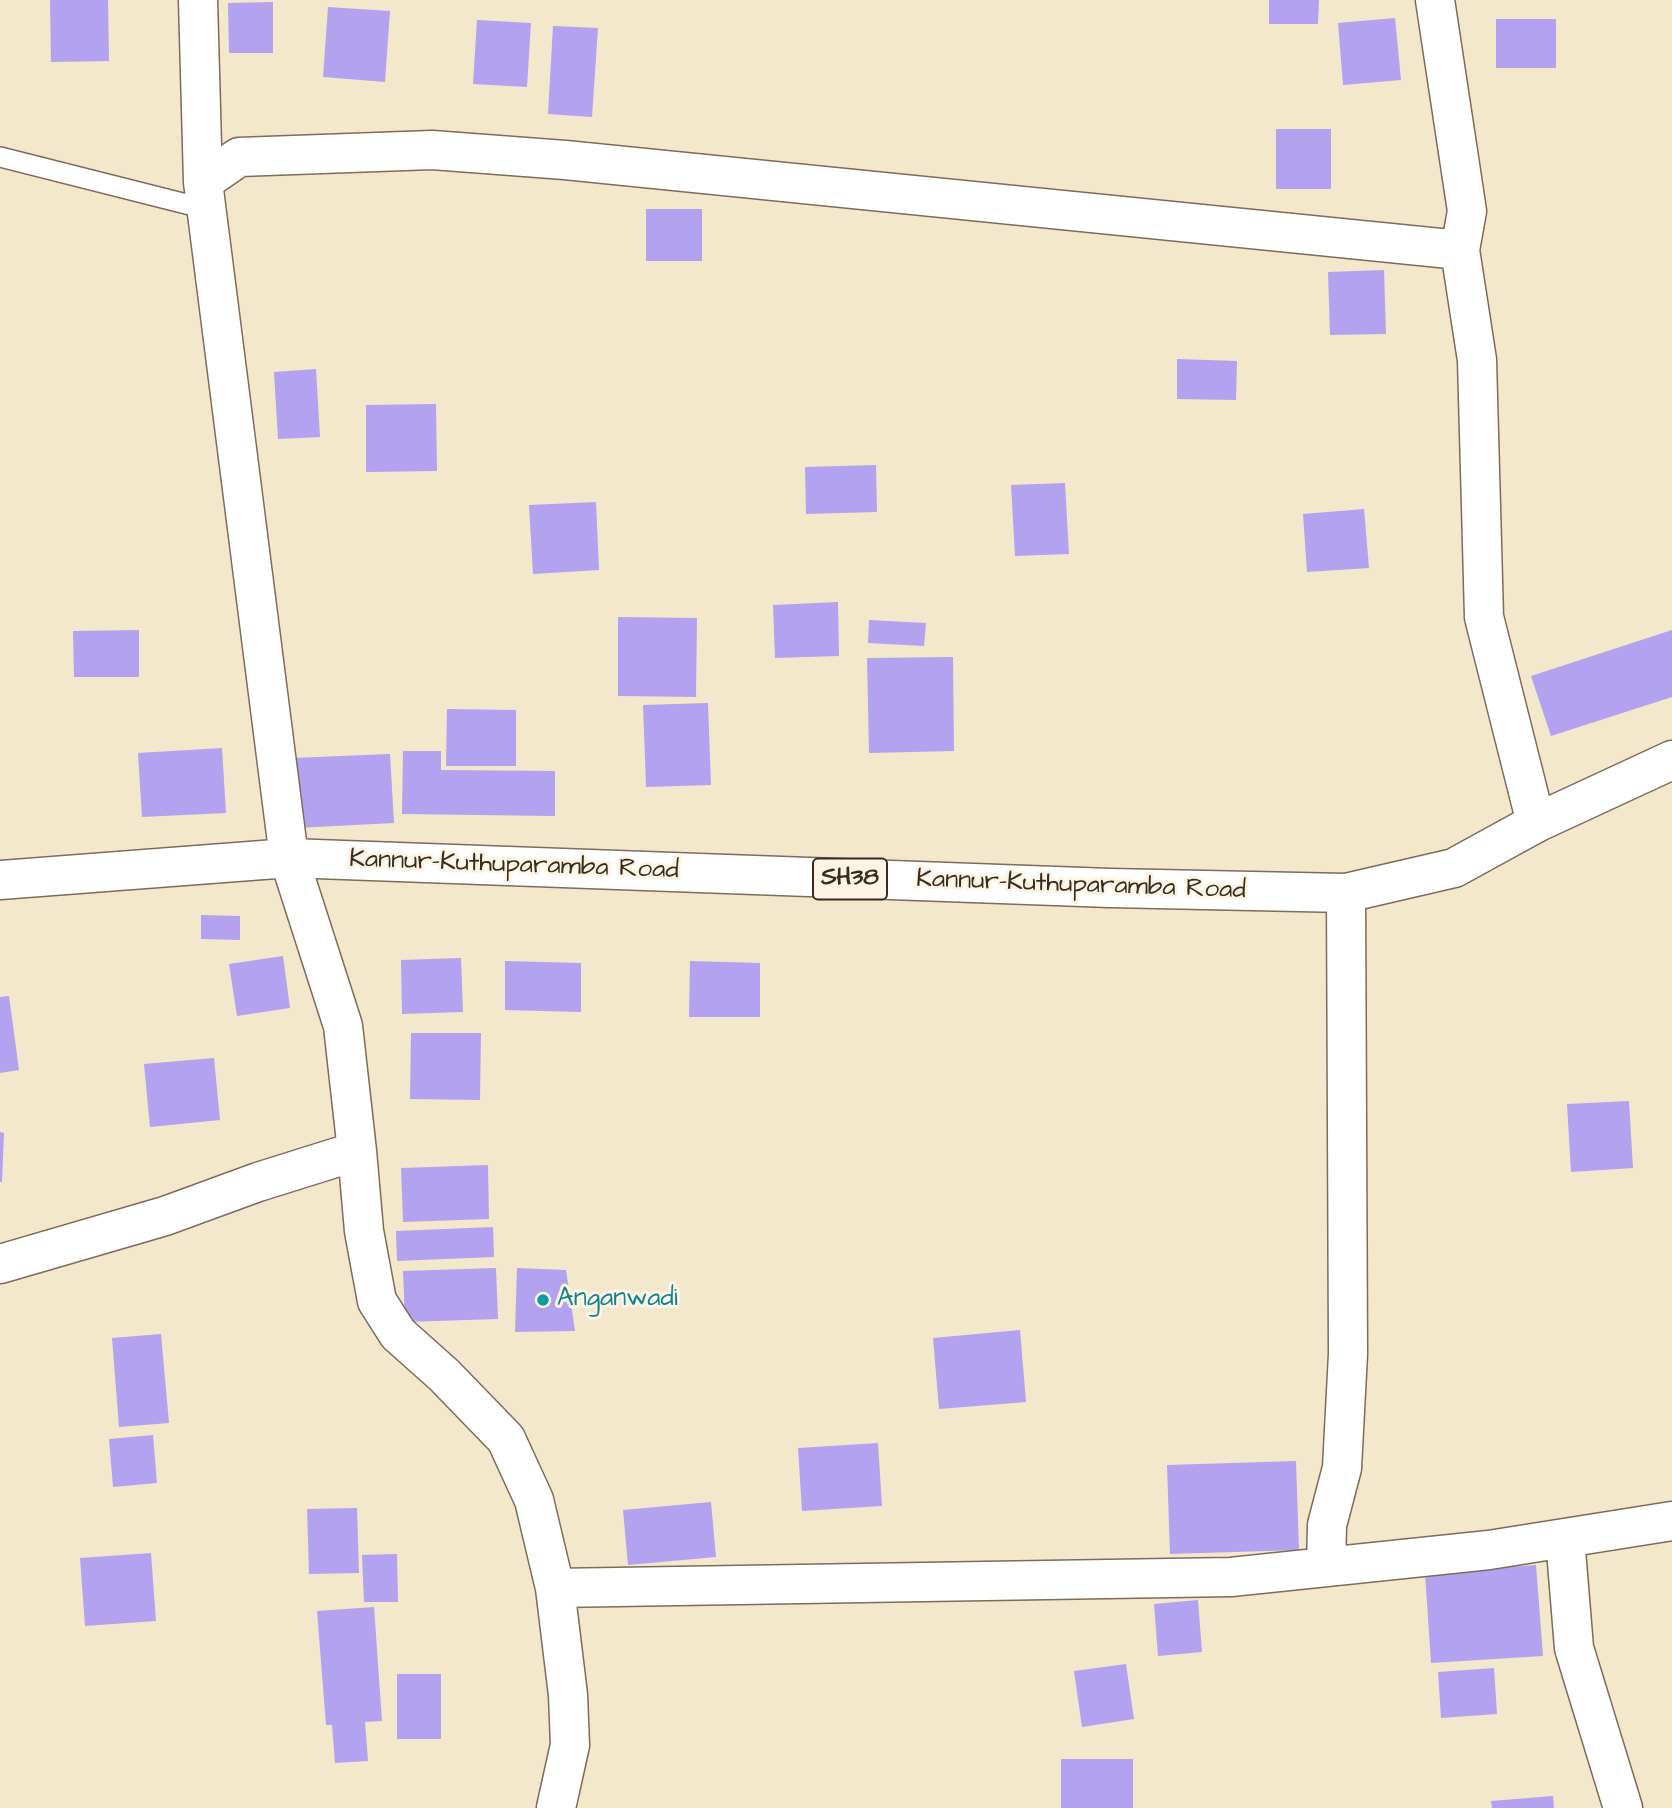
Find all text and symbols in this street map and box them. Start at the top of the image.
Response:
street label: Kannur-Kuthuparamba Road [349,845,679,887]
road number: SH38 [813,858,887,900]
street label: Kannur-Kuthuparamba Road [916,865,1246,907]
place label: Anganwadi [557,1284,678,1316]
marker: Anganwadi [535,1292,551,1308]

